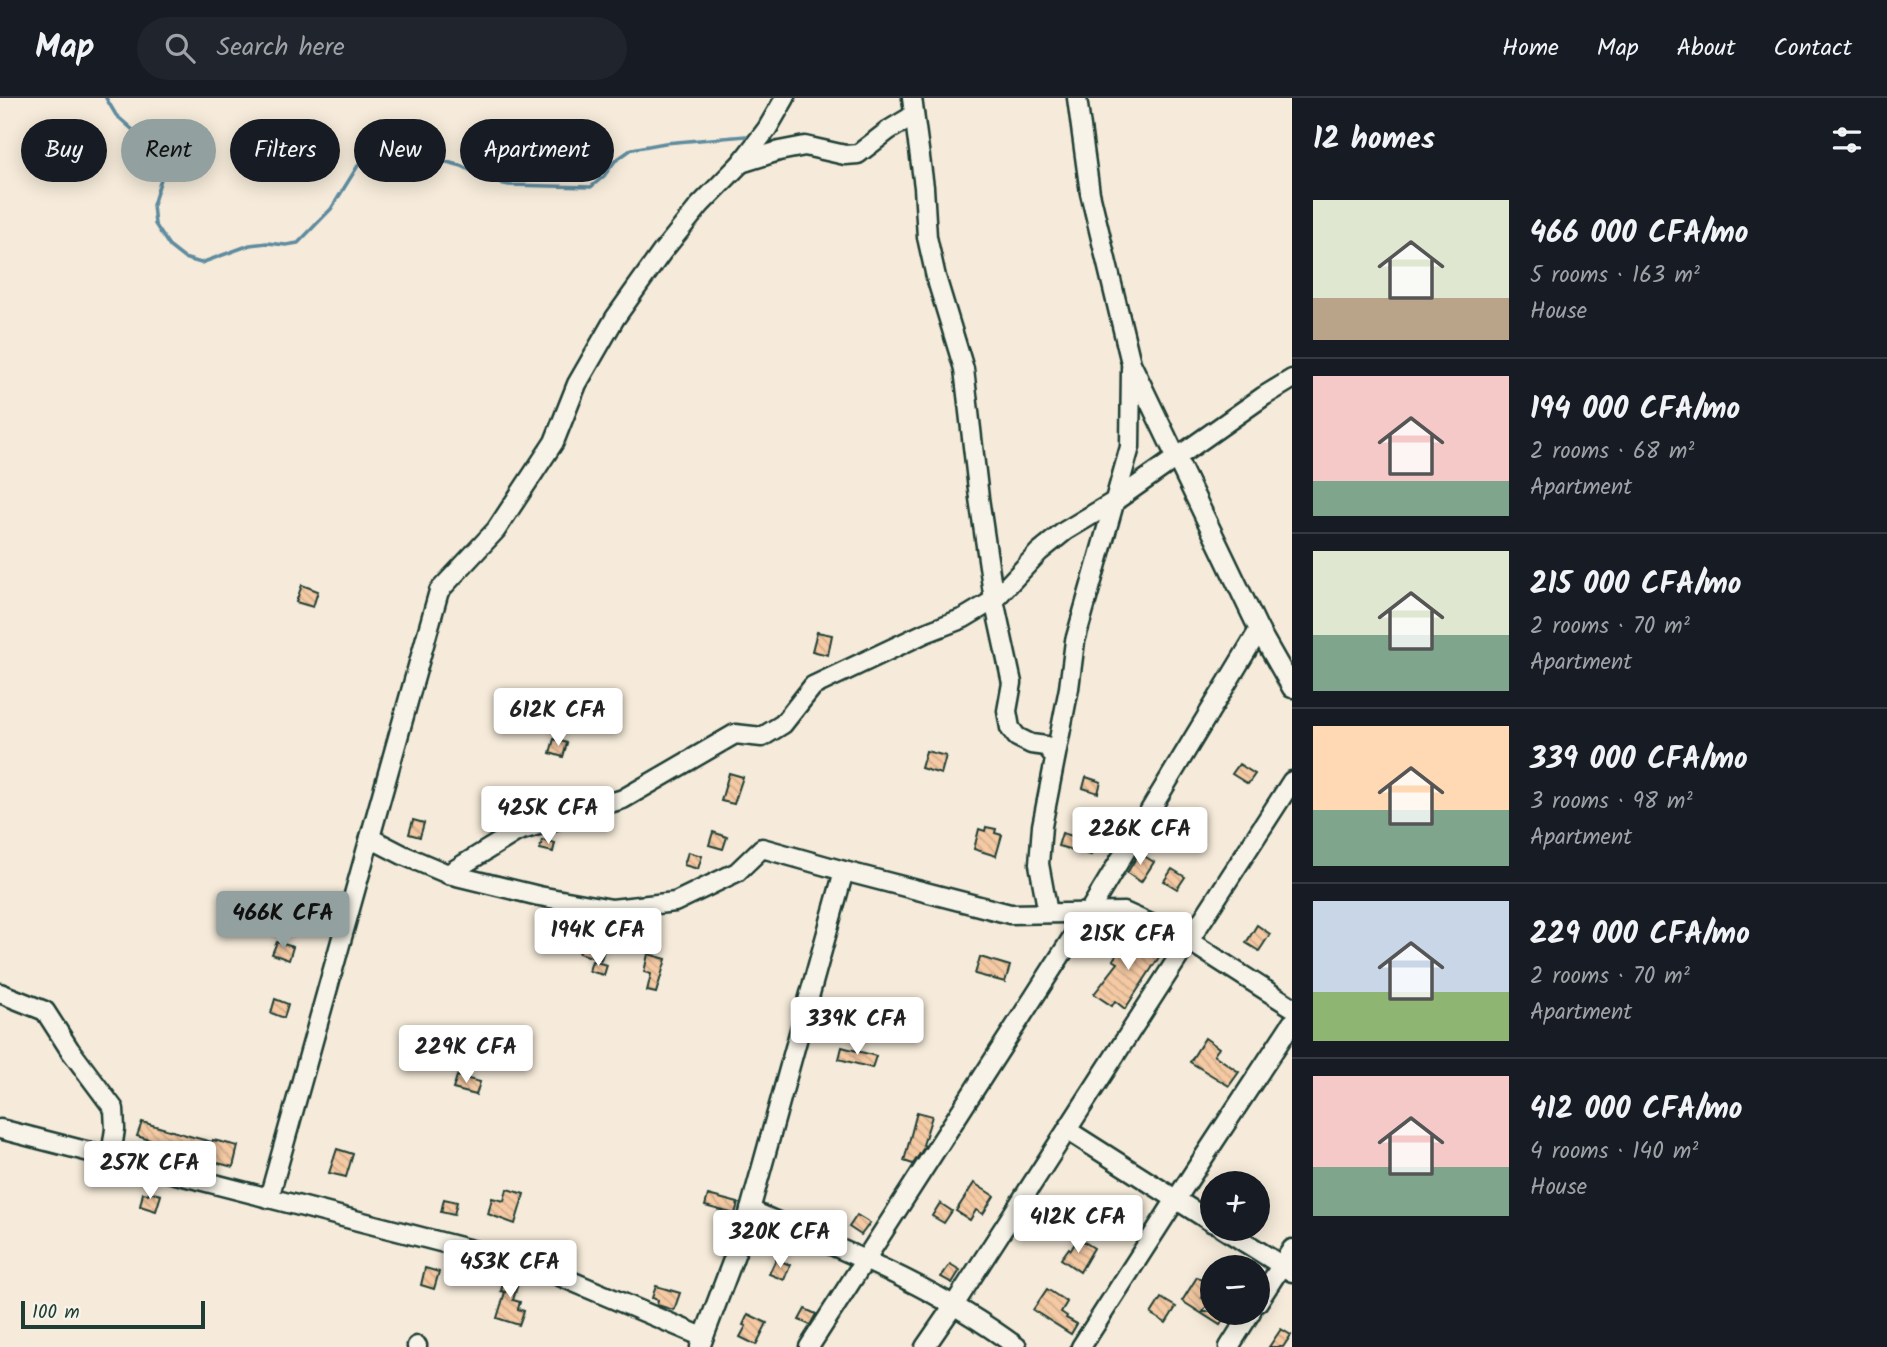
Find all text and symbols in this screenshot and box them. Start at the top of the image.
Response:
search box [137,17,627,80]
text: Map [35,22,95,75]
text: Search here [217,27,345,69]
icon: search [161,29,199,67]
text: Home [1502,29,1559,68]
text: Map [1597,29,1639,68]
text: About [1677,29,1735,68]
text: Contact [1773,29,1852,68]
text: 12 homes [1313,116,1435,164]
chip: Buy [21,119,107,182]
chip: Rent [121,119,216,182]
chip: Filters [230,119,340,182]
chip: New [354,119,446,182]
chip: Apartment [460,119,614,182]
icon: filters [1828,121,1866,159]
text: 466 000 CFA/mo [1530,210,1749,258]
icon: home [1369,228,1453,312]
text: 5 rooms · 163 m² [1530,258,1700,294]
text: House [1530,294,1587,330]
text: 194 000 CFA/mo [1530,386,1740,434]
icon: home [1369,404,1453,488]
text: 2 rooms · 68 m² [1530,434,1694,470]
text: Apartment [1530,470,1632,506]
text: 215 000 CFA/mo [1530,561,1741,609]
icon: home [1369,579,1453,663]
text: 2 rooms · 70 m² [1530,609,1690,645]
text: Apartment [1530,645,1632,681]
pin: 612K CFA [486,688,630,748]
text: 612K CFA [510,693,606,729]
text: 339 000 CFA/mo [1530,736,1748,784]
icon: home [1369,754,1453,838]
text: 3 rooms · 98 m² [1530,784,1693,820]
pin: 425K CFA [476,786,620,846]
text: 425K CFA [497,791,599,827]
pin: 226K CFA [1068,808,1212,867]
text: 226K CFA [1088,812,1192,848]
text: Apartment [1530,820,1632,856]
pin: 466K CFA [211,892,355,951]
text: 466K CFA [232,896,334,932]
pin: 194K CFA [526,908,670,968]
text: 229 000 CFA/mo [1530,911,1750,959]
pin: 215K CFA [1056,912,1200,972]
text: 194K CFA [551,913,645,949]
text: 215K CFA [1080,917,1176,953]
icon: home [1369,929,1453,1013]
text: 2 rooms · 70 m² [1530,959,1690,995]
text: Apartment [1530,995,1632,1031]
pin: 339K CFA [785,998,929,1057]
text: 339K CFA [807,1002,907,1038]
pin: 229K CFA [394,1026,538,1085]
text: 229K CFA [415,1030,517,1066]
text: 412 000 CFA/mo [1530,1086,1743,1134]
icon: home [1369,1104,1453,1188]
text: 4 rooms · 140 m² [1530,1134,1698,1170]
pin: 257K CFA [78,1142,222,1201]
text: 257K CFA [100,1146,200,1182]
text: House [1530,1170,1587,1206]
map controls [1200,1171,1270,1325]
button: + [1200,1171,1270,1241]
pin: 412K CFA [1006,1196,1150,1255]
text: 412K CFA [1030,1200,1126,1236]
pin: 320K CFA [708,1210,852,1270]
text: 320K CFA [729,1215,831,1251]
pin: 453K CFA [438,1240,582,1300]
text: 453K CFA [460,1245,560,1281]
button: − [1200,1255,1270,1325]
scale bar [21,1298,205,1330]
text: 100 m [32,1298,80,1328]

